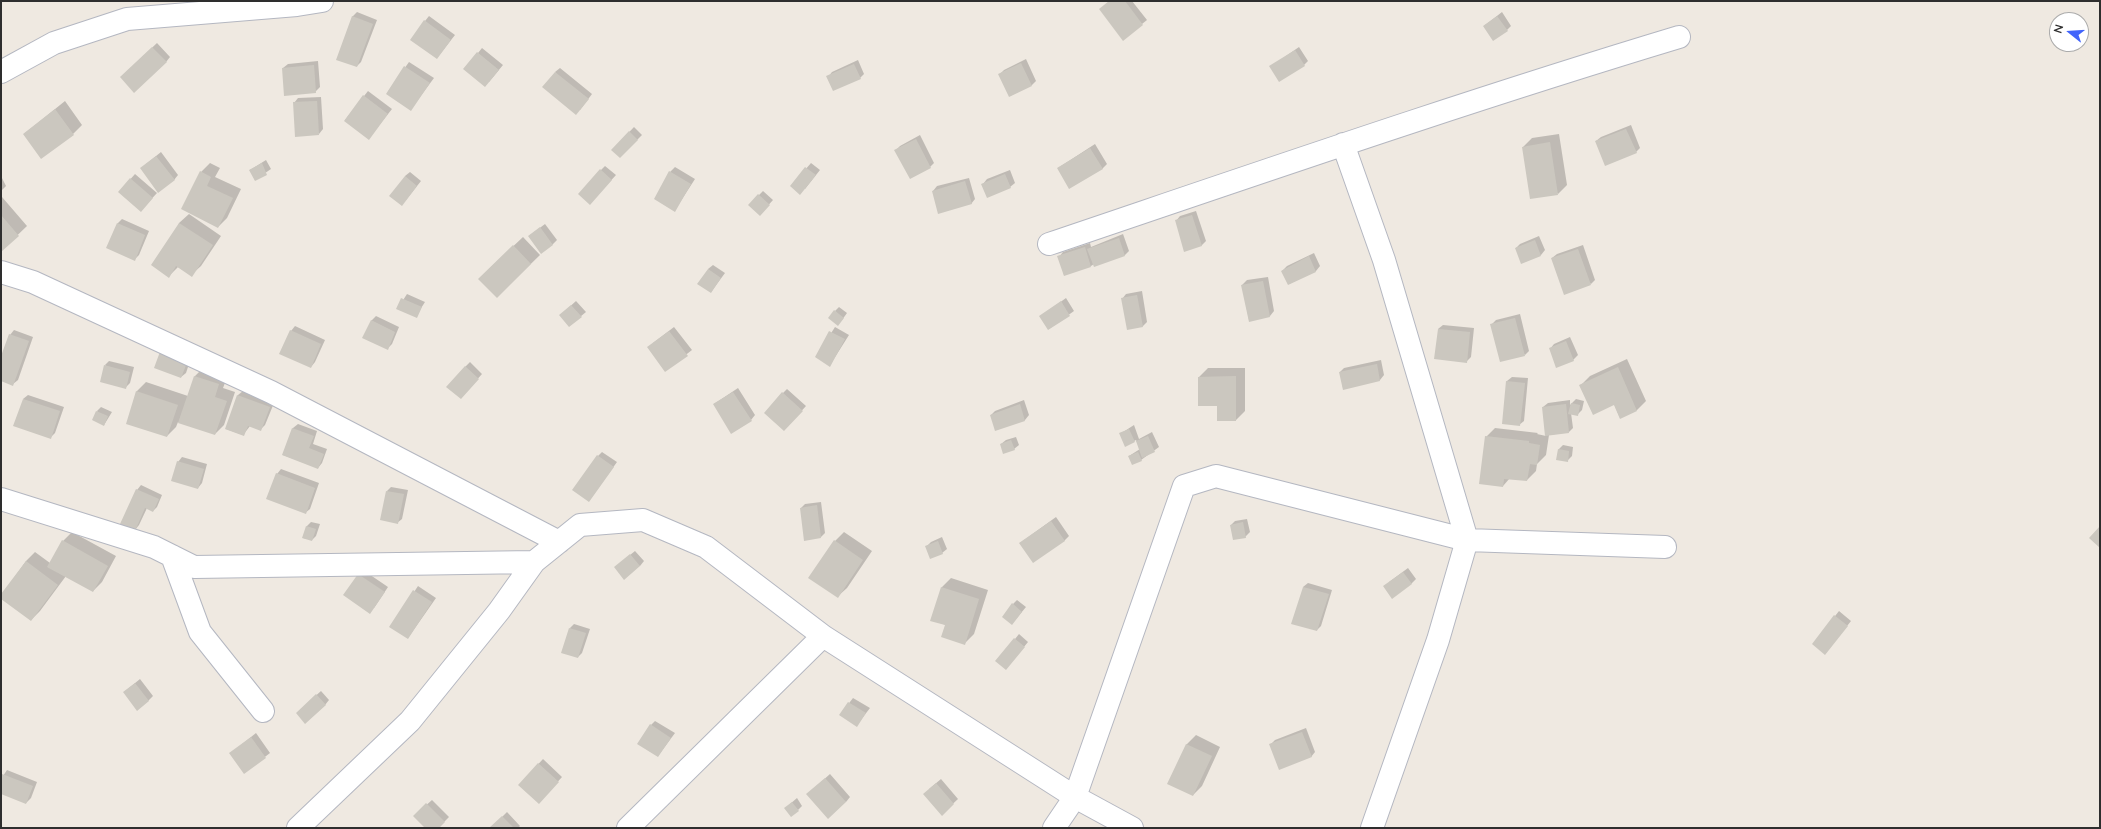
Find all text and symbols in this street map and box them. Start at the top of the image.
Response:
north arrow [2049,12,2089,52]
text: N [2051,23,2065,35]

